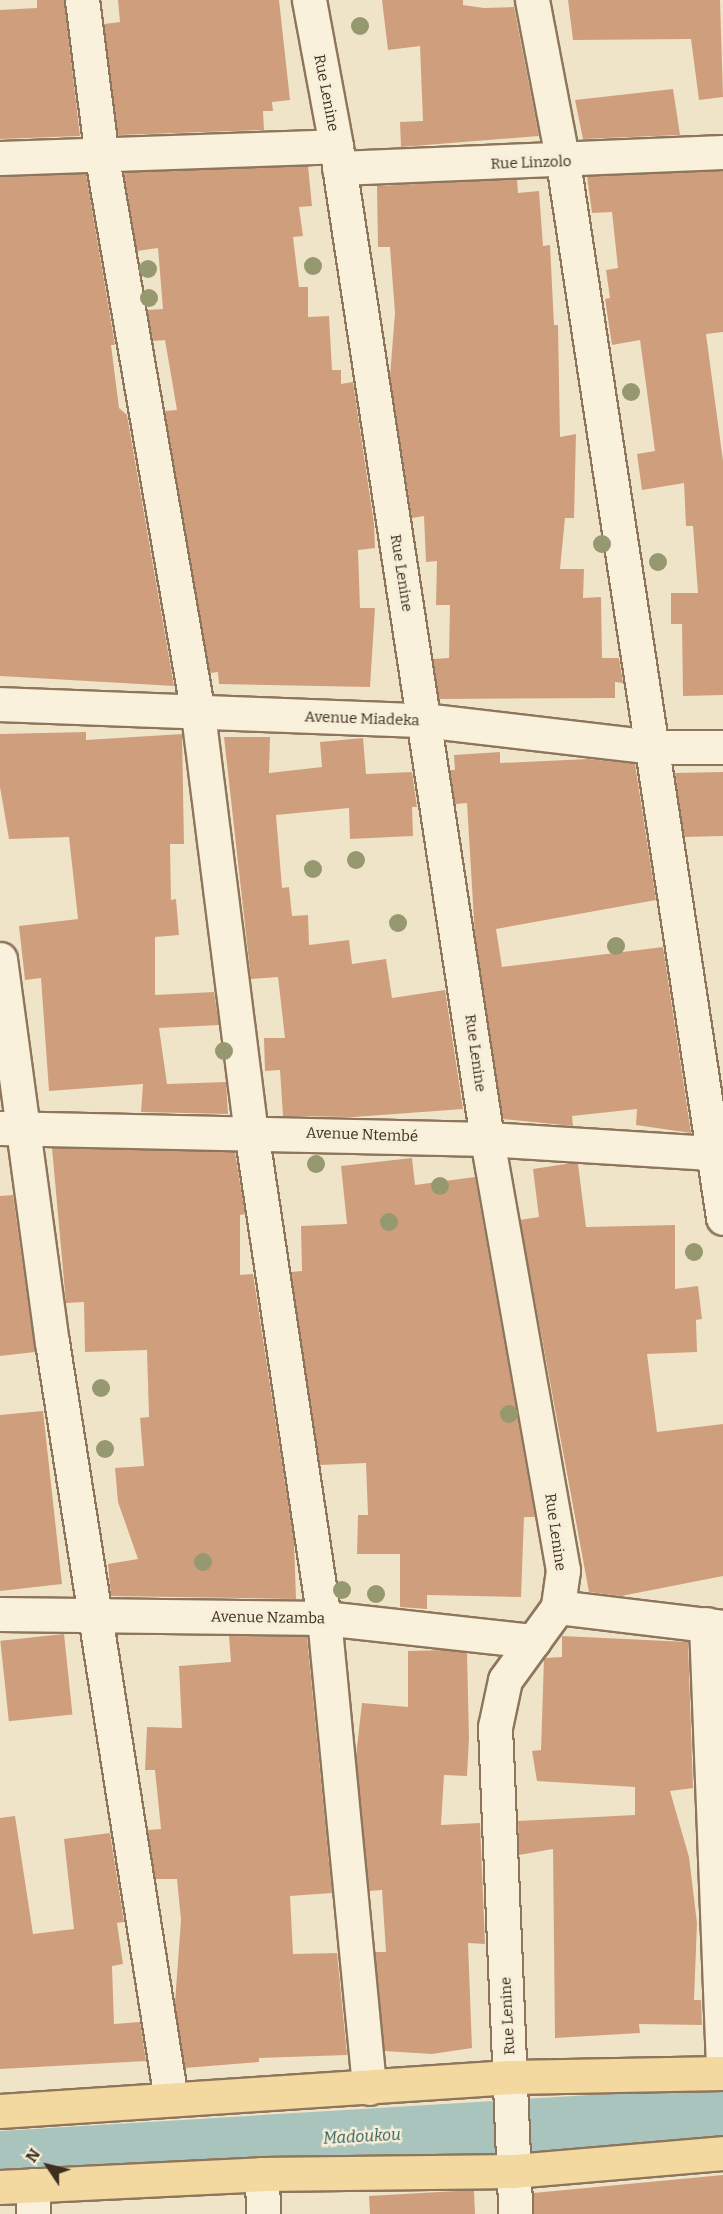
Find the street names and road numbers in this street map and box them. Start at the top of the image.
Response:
street label: Rue Lenine [310,53,342,133]
street label: Rue Linzolo [490,153,572,173]
street label: Rue Lenine [386,533,416,613]
street label: Avenue Miadeka [304,708,420,730]
street label: Rue Lenine [461,1013,489,1093]
street label: Avenue Ntembé [306,1124,418,1146]
street label: Rue Lenine [541,1492,569,1572]
street label: Avenue Nzamba [211,1608,325,1628]
street label: Rue Lenine [497,1977,519,2055]

